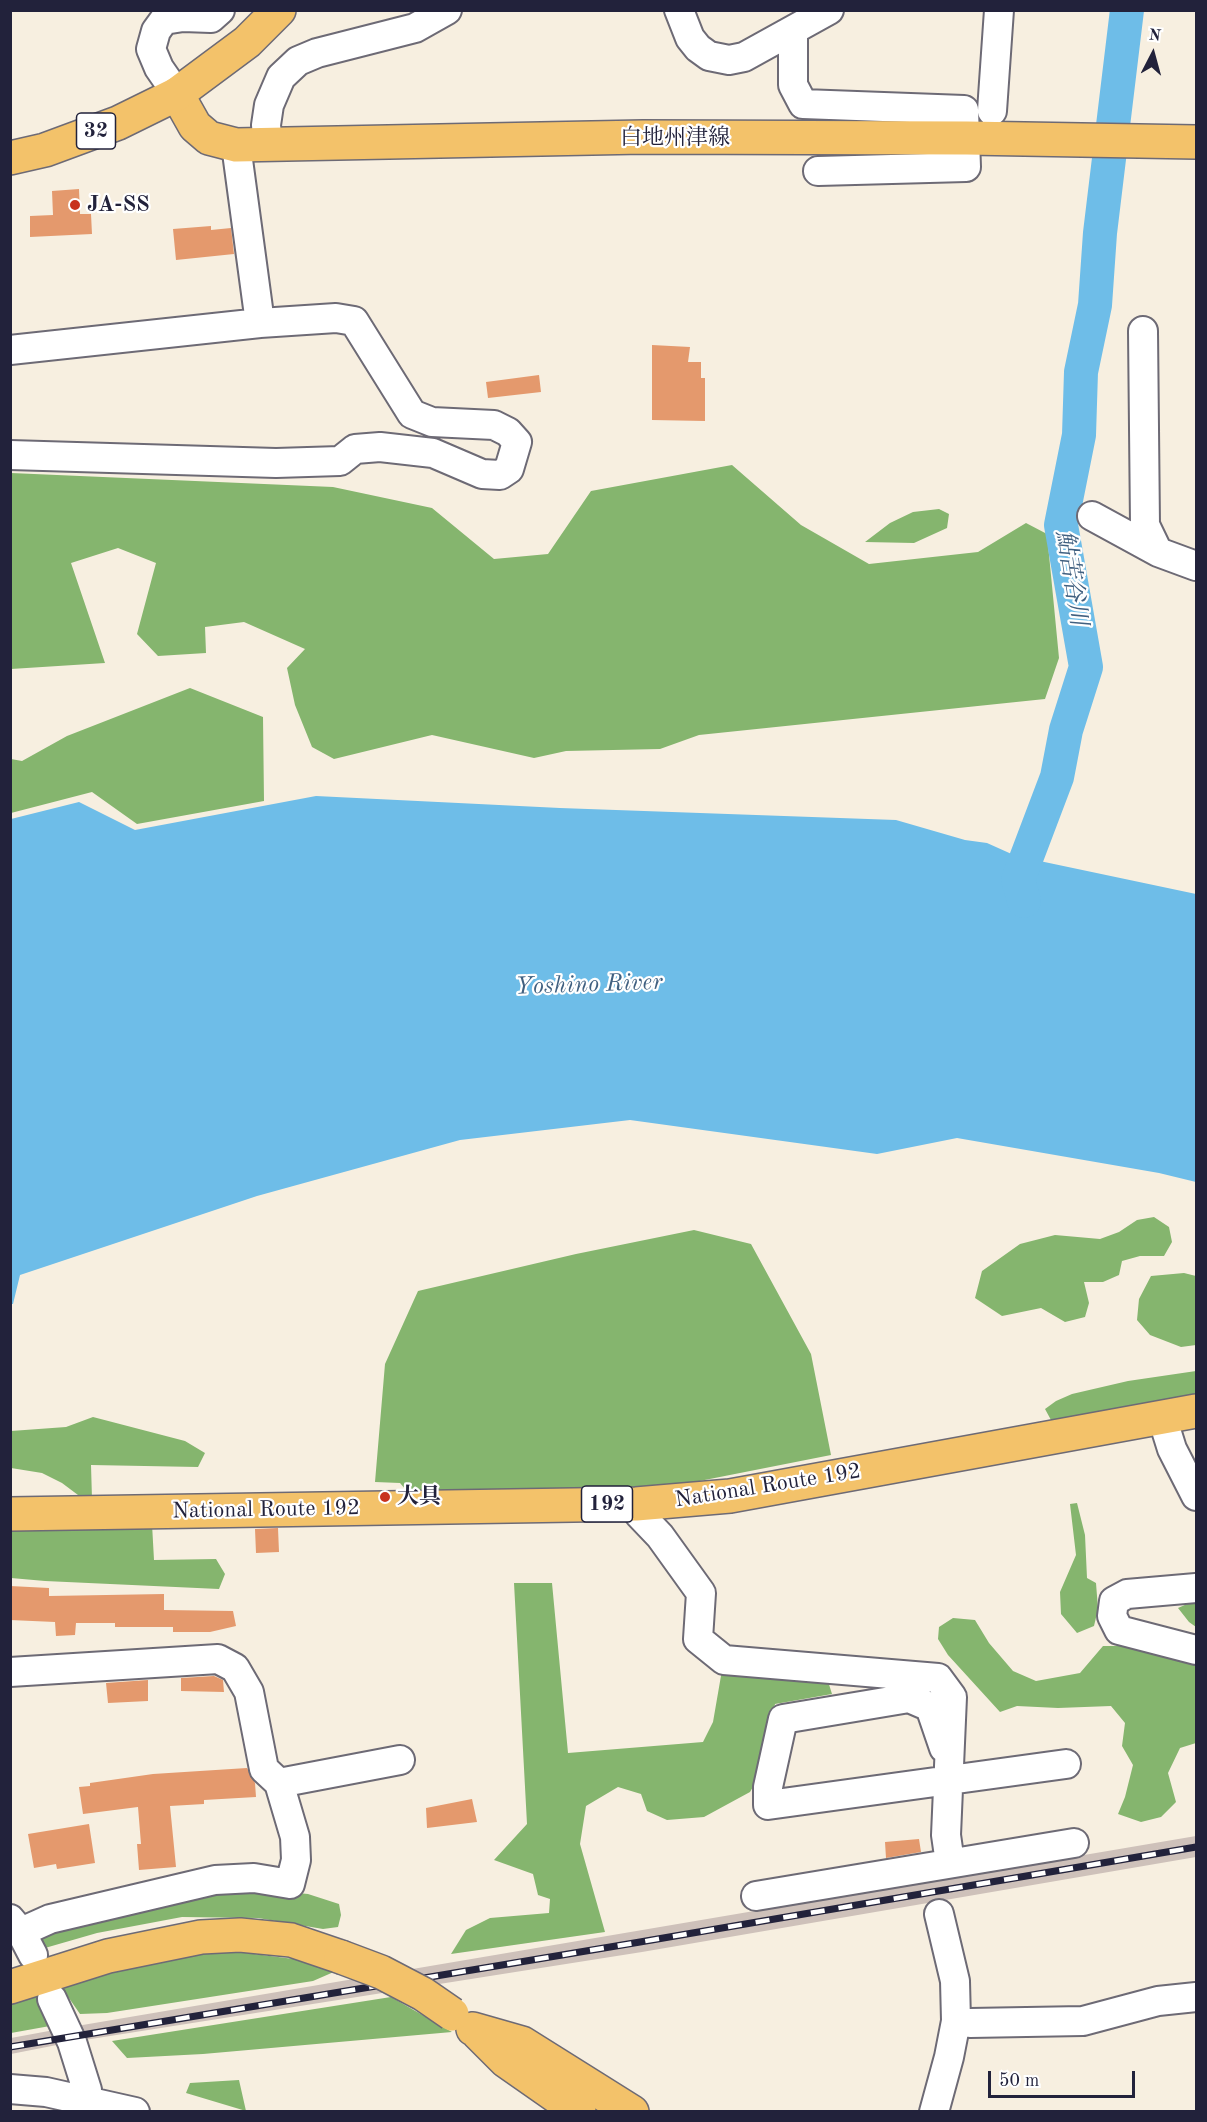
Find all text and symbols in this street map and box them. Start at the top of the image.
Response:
north arrow [1123,24,1183,84]
text: N [1148,28,1162,45]
road number: 32 [76,113,116,149]
street label: 白地州津線 [620,125,730,151]
place label: JA-SS [87,192,150,218]
marker: JA-SS [68,198,82,212]
water label: 鮎苦谷川 [1049,528,1093,628]
water label: Yoshino River [515,968,663,1002]
street label: National Route 192 [673,1458,863,1514]
place label: 大具 [397,1484,441,1510]
road number: 192 [582,1486,632,1522]
marker: 大具 [378,1490,392,1504]
street label: National Route 192 [172,1495,360,1525]
scale bar [991,2059,1138,2097]
text: 50 m [999,2072,1039,2090]

